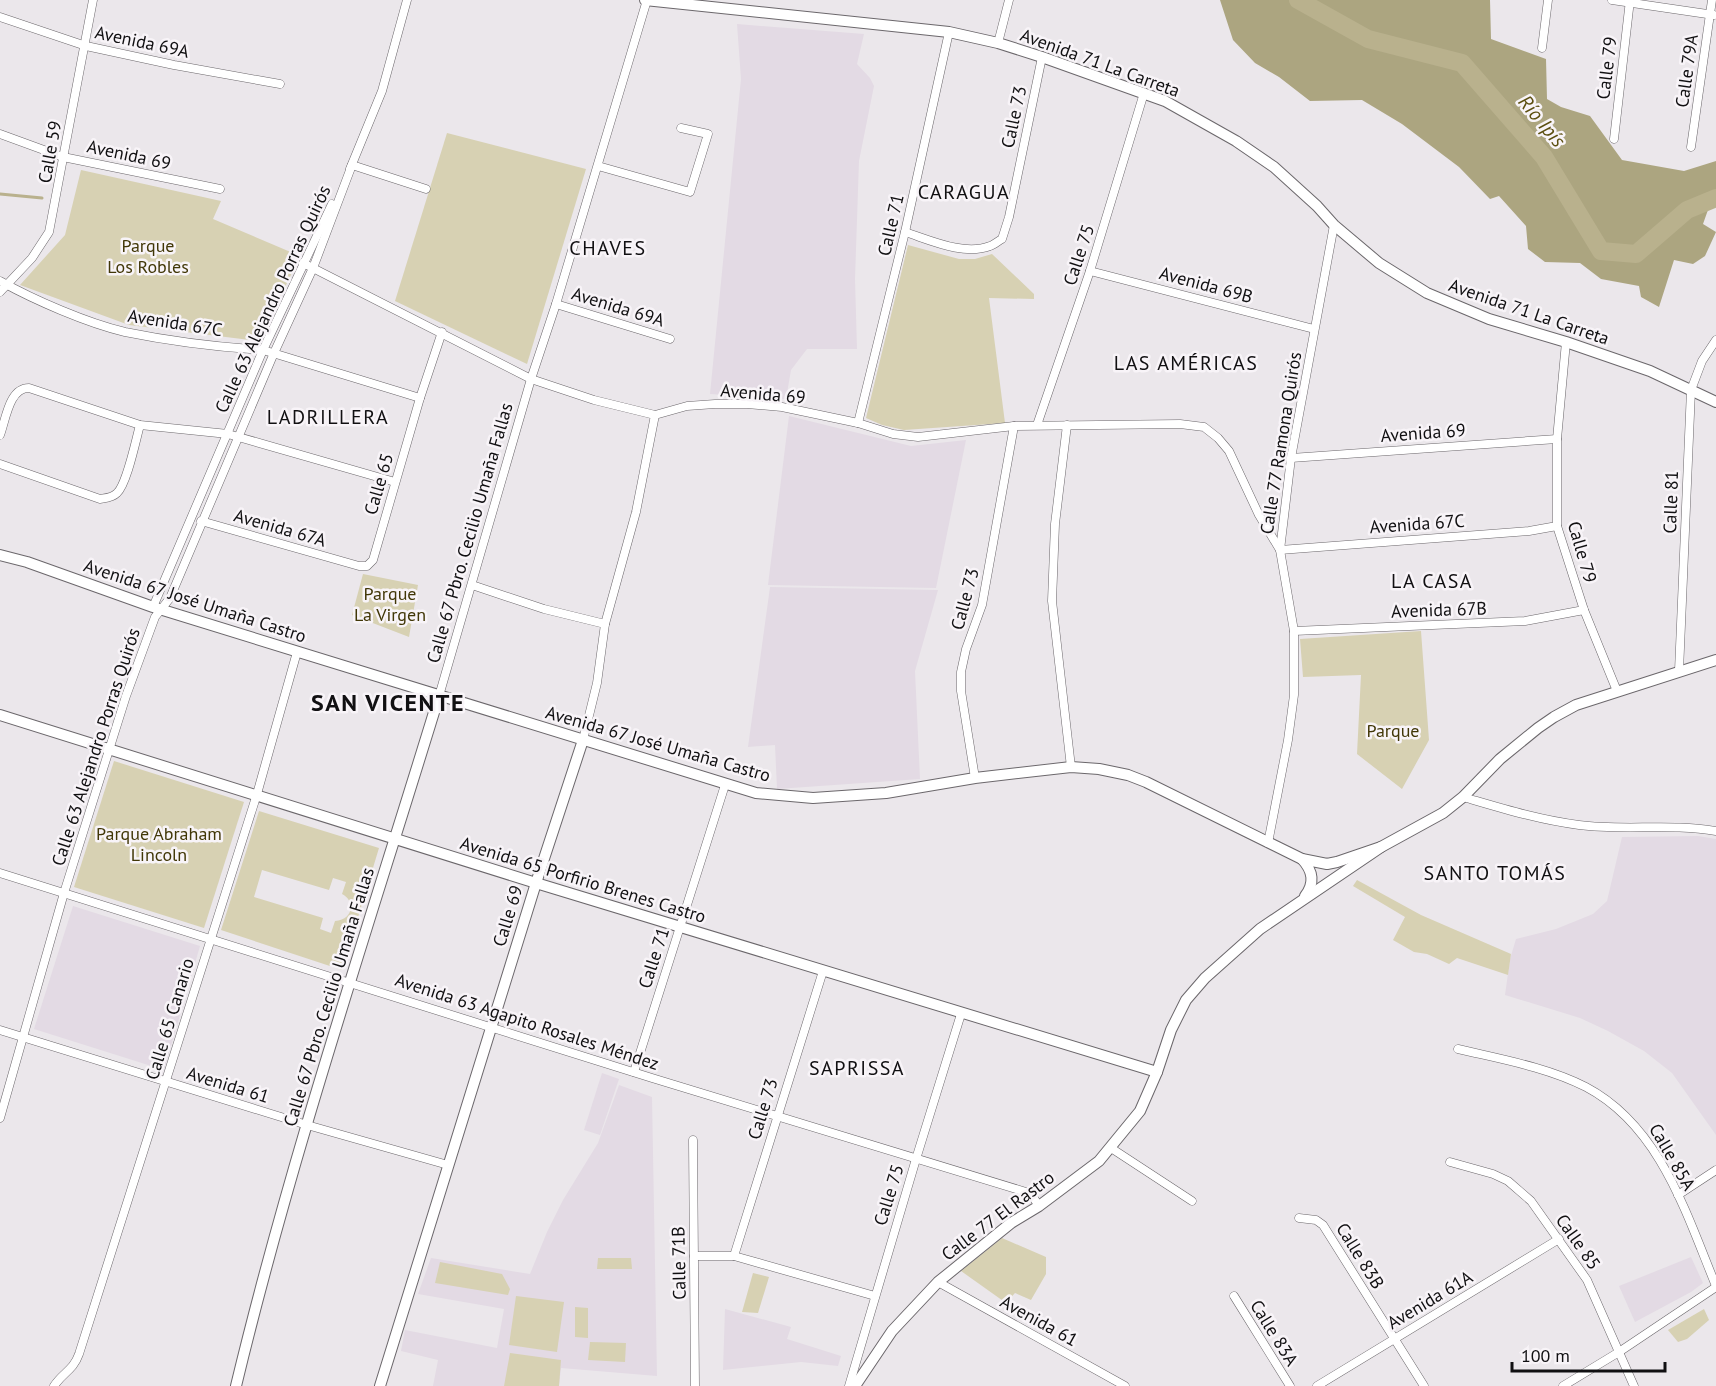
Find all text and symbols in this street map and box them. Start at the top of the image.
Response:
street label: Avenida 69A [93,20,192,63]
street label: Avenida 71 La Carreta [1017,23,1183,102]
street label: Calle 79A [1670,32,1703,109]
street label: Calle 79 [1591,35,1622,101]
street label: Calle 73 [996,84,1031,150]
water label: Río Ipís [1513,90,1571,153]
street label: Calle 59 [33,119,66,185]
street label: Avenida 69 [85,134,173,175]
district label: CARAGUA [918,179,1010,205]
street label: Calle 63 Alejandro Porras Quirós [210,181,336,416]
street label: Calle 71 [872,192,909,258]
street label: Calle 75 [1058,221,1099,288]
park label: Parque Los Robles [107,234,189,278]
district label: CHAVES [569,235,647,261]
street label: Avenida 69B [1157,261,1255,308]
street label: Avenida 71 La Carreta [1446,273,1612,350]
street label: Avenida 69A [569,282,668,332]
street label: Avenida 67C [126,304,224,341]
district label: LAS AMÉRICAS [1114,350,1258,376]
street label: Calle 77 Ramona Quirós [1255,350,1306,536]
street label: Avenida 69 [720,378,807,409]
street label: Calle 67 Pbro. Cecilio Umaña Fallas [421,400,518,666]
district label: LADRILLERA [267,404,389,430]
street label: Avenida 69 [1380,418,1466,447]
street label: Calle 65 [359,450,398,517]
street label: Calle 81 [1658,470,1683,534]
street label: Avenida 67A [231,503,329,552]
street label: Avenida 67C [1369,509,1465,538]
street label: Calle 79 [1563,518,1602,585]
street label: Avenida 67 José Umaña Castro [81,554,309,647]
street label: Calle 73 [945,565,984,632]
district label: LA CASA [1391,568,1473,594]
park label: Parque La Virgen [354,582,426,626]
street label: Avenida 67B [1391,596,1487,623]
street label: Calle 63 Alejandro Porras Quirós [46,625,145,869]
district label: SAN VICENTE [311,687,465,718]
street label: Avenida 67 José Umaña Castro [543,700,773,787]
park label: Parque [1367,719,1420,742]
park label: Parque Abraham Lincoln [96,822,222,866]
street label: Avenida 65 Porfirio Brenes Castro [457,831,709,928]
district label: SANTO TOMÁS [1424,860,1566,886]
street label: Calle 67 Pbro. Cecilio Umaña Fallas [278,865,379,1129]
street label: Calle 69 [487,882,528,949]
street label: Calle 71 [633,924,674,991]
street label: Calle 65 Canario [140,955,199,1082]
street label: Avenida 63 Agapito Rosales Méndez [392,968,662,1075]
district label: SAPRISSA [809,1055,905,1081]
street label: Avenida 61 [184,1061,272,1108]
street label: Calle 73 [742,1075,783,1142]
street label: Calle 85A [1644,1119,1701,1195]
street label: Calle 75 [868,1161,909,1228]
street label: Calle 77 El Rastro [937,1166,1059,1266]
street label: Calle 85 [1551,1209,1606,1274]
street label: Calle 83B [1331,1218,1390,1293]
street label: Calle 71B [666,1226,691,1300]
street label: Avenida 61A [1383,1265,1477,1334]
street label: Avenida 61 [996,1290,1082,1351]
street label: Calle 83A [1245,1295,1304,1370]
scale bar [1512,1335,1665,1373]
text: 100 m [1521,1344,1570,1367]

